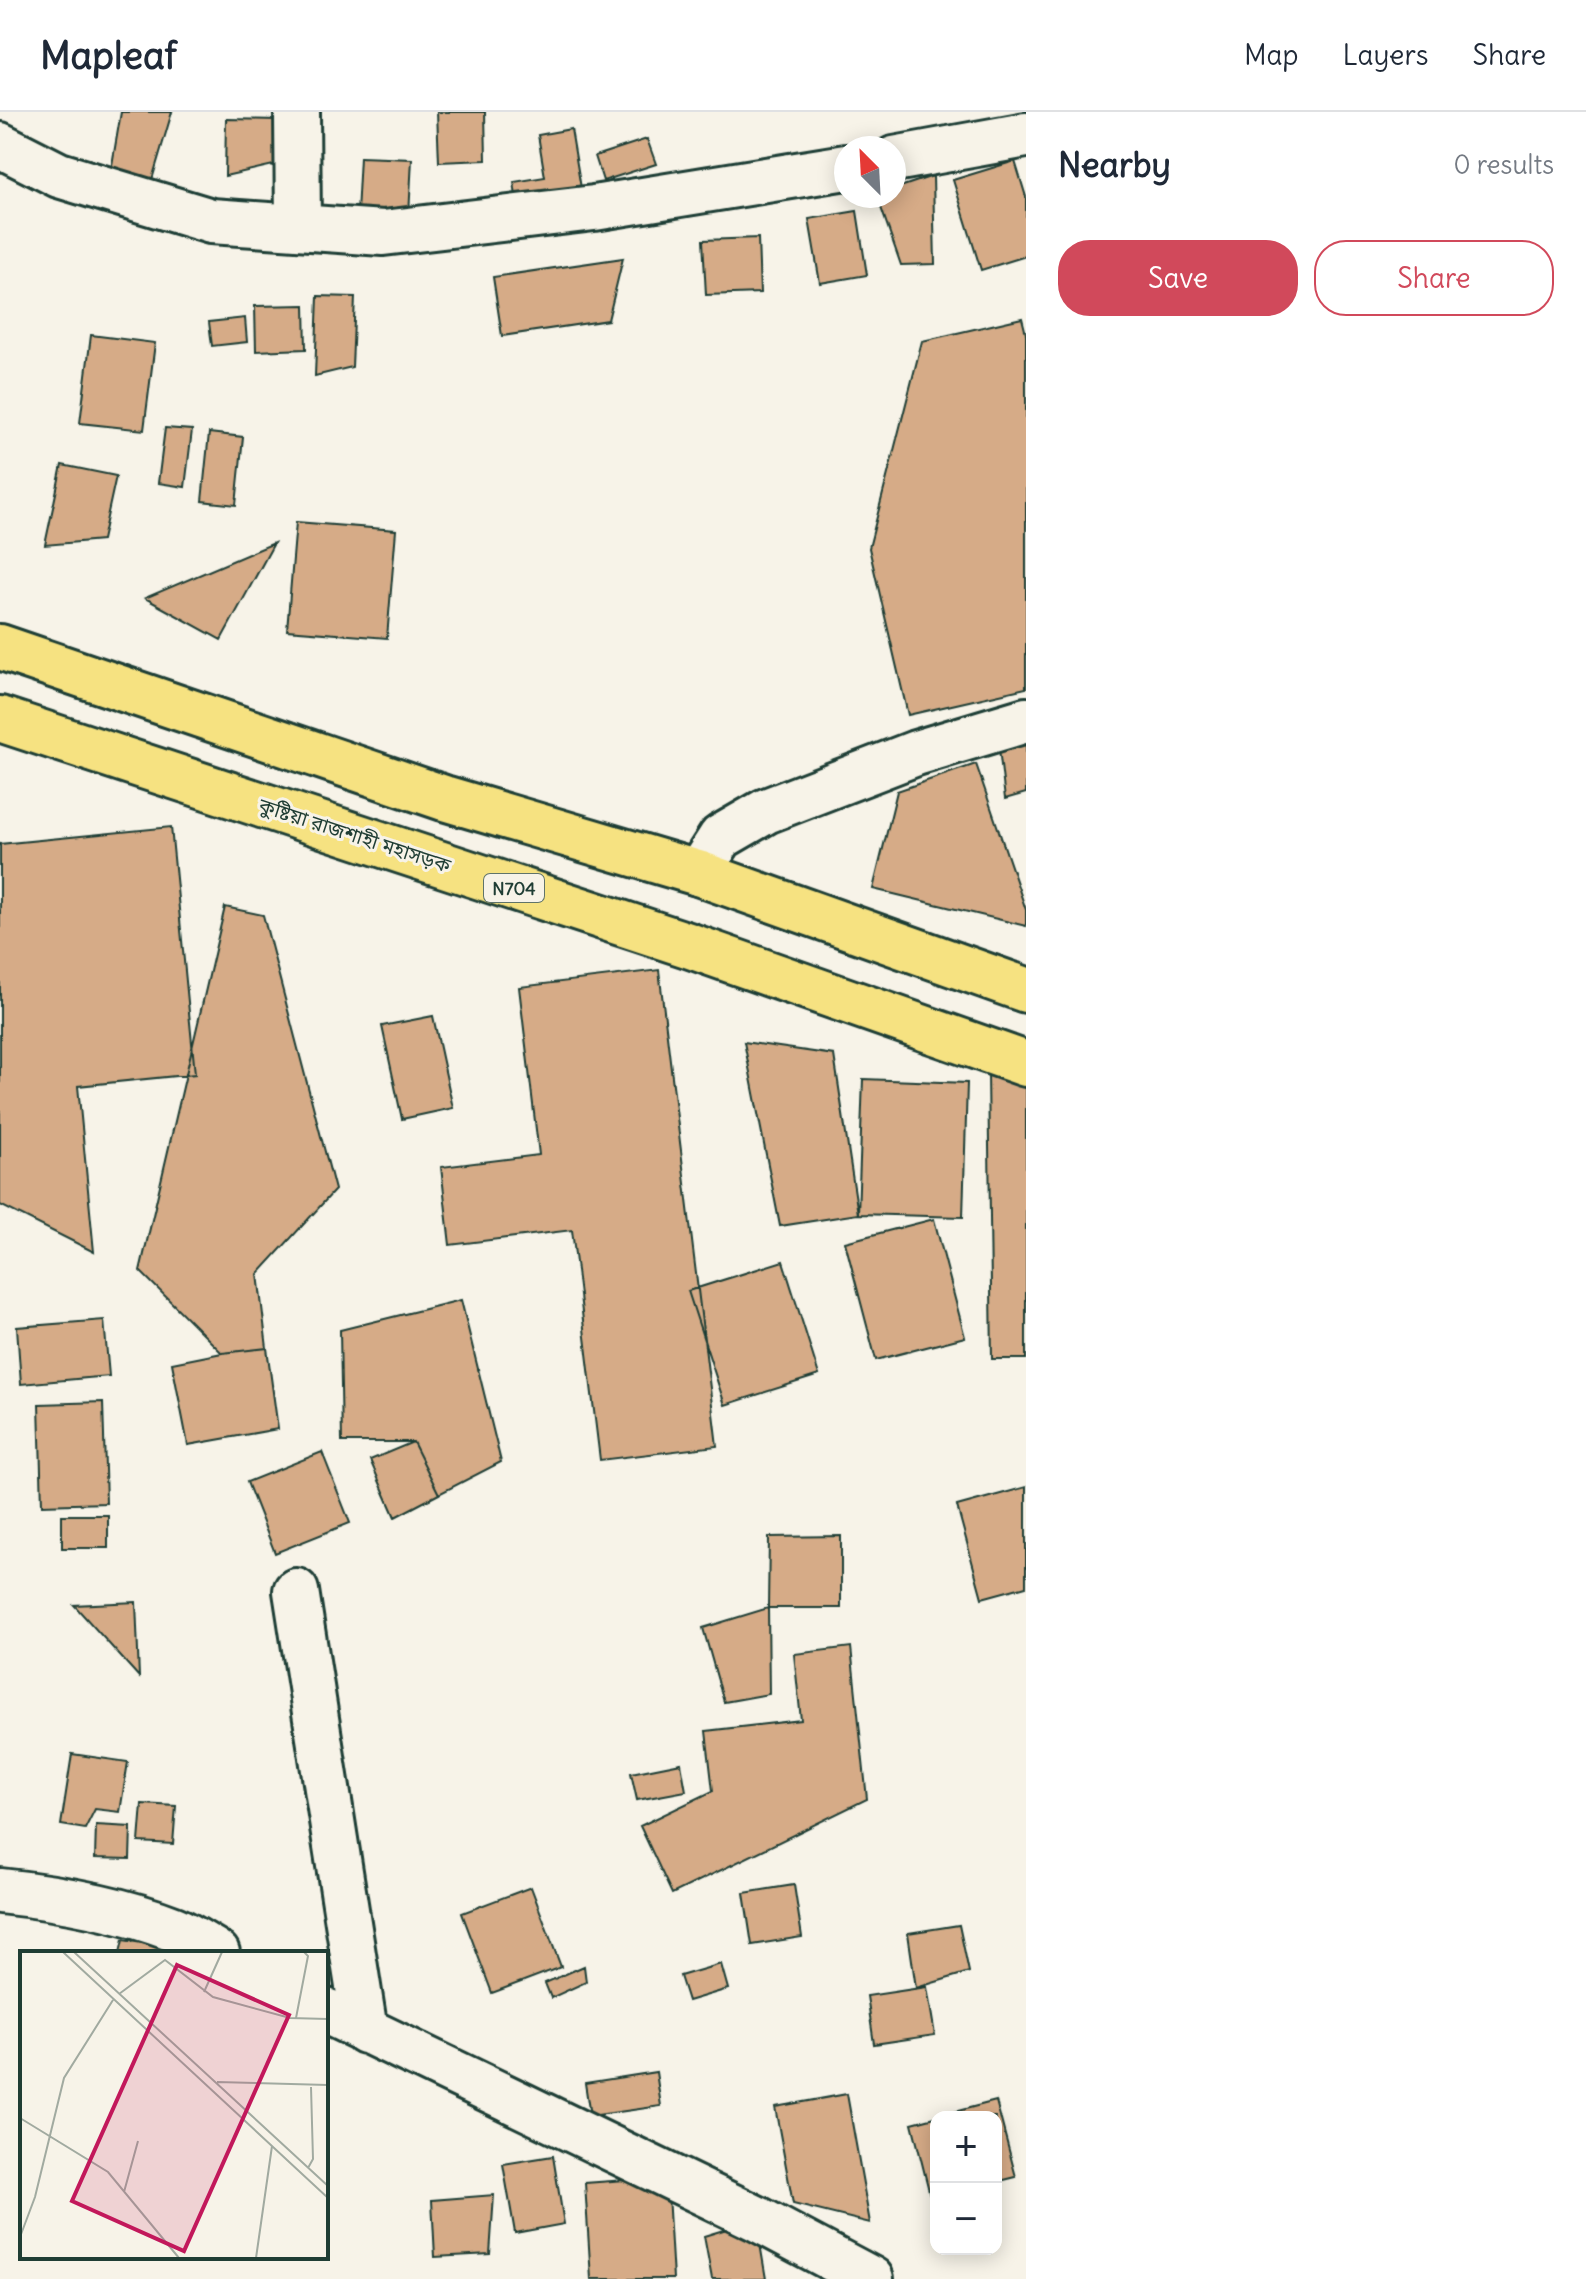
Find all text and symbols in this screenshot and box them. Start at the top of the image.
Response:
text: Mapleaf [40,32,177,79]
text: Map [1244,37,1299,73]
text: Layers [1343,37,1429,73]
text: Share [1473,37,1546,73]
north arrow [834,136,906,208]
text: Nearby [1058,143,1171,186]
text: 0 results [1453,148,1554,181]
button: Save [1058,240,1298,316]
button: Share [1314,240,1554,316]
street label: কুষ্টিয়া রাজশাহী মহাসড়ক [255,792,455,878]
road number: N704 [484,874,544,902]
inset map [20,1951,328,2259]
map controls [930,2111,1002,2255]
button: + [930,2111,1002,2183]
button: − [930,2183,1002,2255]

